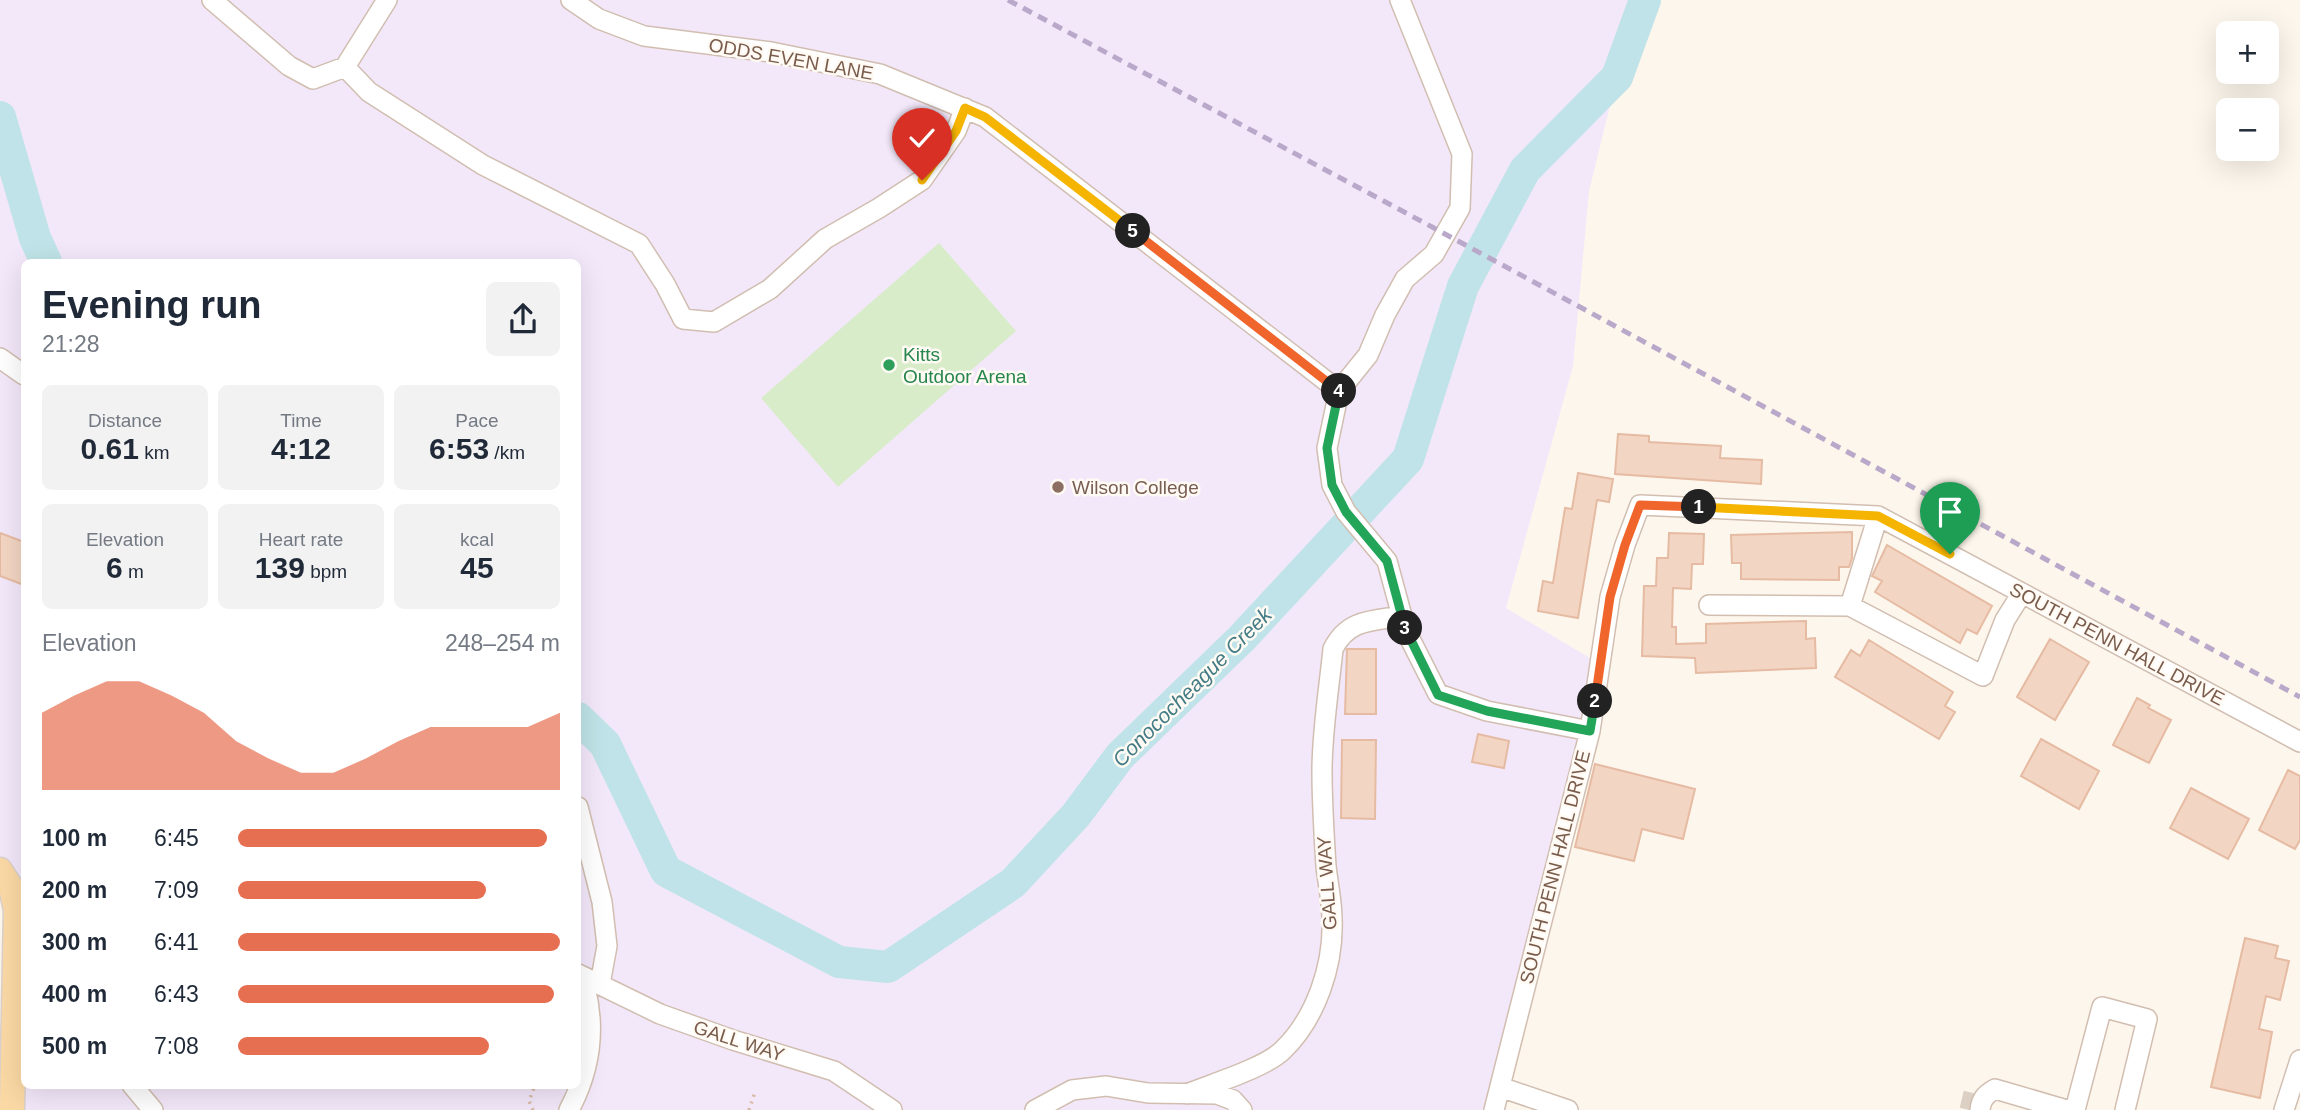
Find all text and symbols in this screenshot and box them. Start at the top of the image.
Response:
map controls [2216,21,2279,161]
button: + [2216,21,2279,84]
street label: ODDS EVEN LANE [707,34,875,84]
button: − [2216,98,2279,161]
pin [892,108,952,180]
icon: check [903,119,941,157]
pin: 5 [1116,214,1150,248]
text: 5 [1127,220,1138,241]
button: share [486,282,560,356]
text: Evening run [42,284,262,326]
text: 21:28 [42,331,100,357]
place label: Kitts Outdoor Arena [903,344,1027,387]
marker: Kitts Outdoor Arena [881,357,897,373]
pin: 4 [1322,374,1356,408]
text: 4 [1333,380,1344,401]
text: Distance [88,410,162,431]
text: Time [280,410,322,431]
text: Pace [455,410,499,431]
text: 0.61 [81,432,139,465]
text: 4:12 [271,432,331,465]
text: 6:53 [429,432,489,465]
text: km [139,442,170,463]
text: /km [489,442,525,463]
place label: Wilson College [1072,477,1199,498]
marker: Wilson College [1050,479,1066,495]
pin [1920,482,1980,554]
pin: 1 [1682,490,1716,524]
icon: arrive [1931,493,1969,531]
text: 1 [1693,496,1704,517]
text: Elevation [86,529,164,550]
text: Heart rate [259,529,343,550]
text: kcal [460,529,494,550]
text: 6 [106,551,123,584]
text: 139 [255,551,305,584]
text: 45 [460,551,494,584]
text: m [123,561,144,582]
text: bpm [305,561,347,582]
street label: SOUTH PENN HALL DRIVE [2006,578,2228,710]
water label: Conococheague Creek [1108,602,1277,771]
pin: 3 [1388,610,1422,646]
text: 3 [1399,617,1410,638]
text: Elevation [42,630,137,656]
text: 248–254 m [445,630,560,656]
pin: 2 [1578,684,1612,718]
text: 2 [1589,690,1600,711]
street label: SOUTH PENN HALL DRIVE [1516,748,1594,986]
text: 100 m [42,825,107,851]
text: 6:45 [154,825,199,851]
street label: GALL WAY [1313,835,1341,931]
text: 200 m [42,877,107,903]
text: 7:09 [154,877,199,903]
text: 300 m [42,929,107,955]
text: 6:41 [154,929,199,955]
text: 400 m [42,981,107,1007]
text: 6:43 [154,981,199,1007]
street label: GALL WAY [691,1016,787,1066]
text: 500 m [42,1033,107,1059]
text: 7:08 [154,1033,199,1059]

